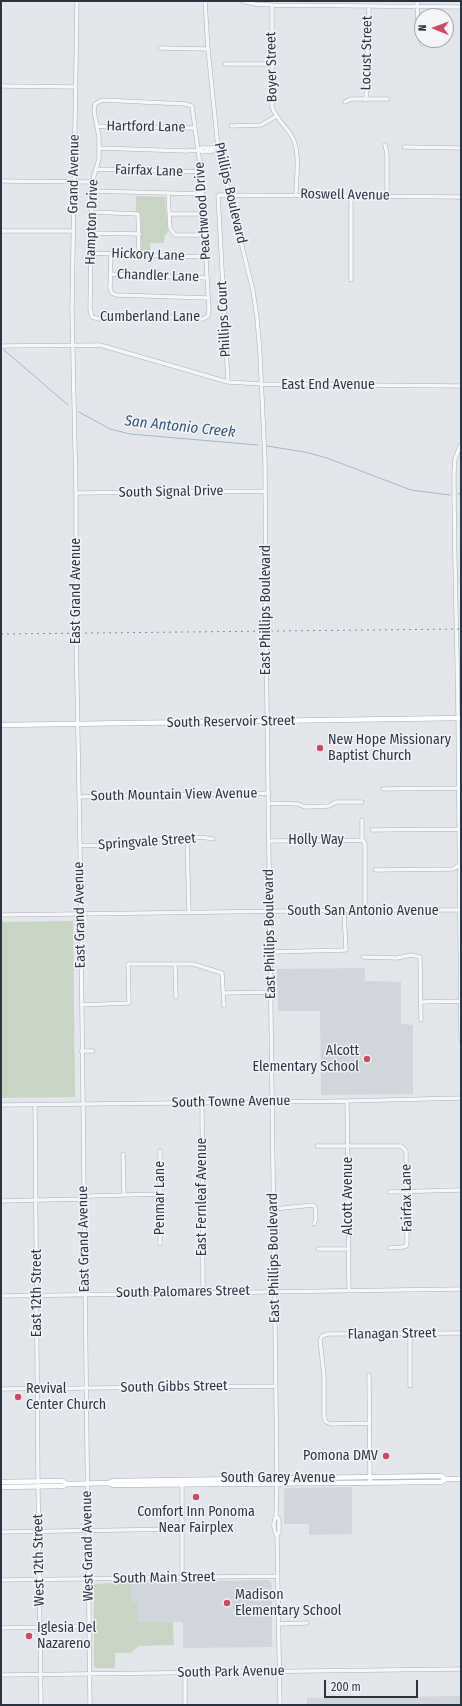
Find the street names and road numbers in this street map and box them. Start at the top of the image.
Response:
street label: Locust Street [358,15,376,91]
street label: Boyer Street [263,32,281,102]
street label: Hartford Lane [106,118,186,136]
street label: Grand Avenue [65,134,83,214]
street label: Phillips Boulevard [210,141,250,245]
street label: Fairfax Lane [115,161,183,181]
street label: Peachwood Drive [191,161,215,261]
street label: Hampton Drive [82,179,102,265]
street label: Roswell Avenue [300,186,390,204]
street label: Hickory Lane [111,245,185,265]
street label: Chandler Lane [117,266,199,286]
street label: Phillips Court [214,280,234,358]
street label: Cumberland Lane [100,309,200,325]
street label: East End Avenue [281,377,375,393]
street label: South Signal Drive [119,483,223,501]
street label: East Grand Avenue [68,538,84,644]
street label: East Phillips Boulevard [258,545,274,675]
street label: South Reservoir Street [167,712,295,732]
street label: South Mountain View Avenue [91,785,257,805]
street label: Springvale Street [98,830,196,854]
street label: Holly Way [288,832,344,848]
street label: East Grand Avenue [71,862,89,968]
street label: East Phillips Boulevard [260,869,280,999]
street label: South San Antonio Avenue [287,903,439,919]
street label: South Towne Avenue [171,1093,291,1111]
street label: East Fernleaf Avenue [194,1138,210,1256]
street label: Alcott Avenue [340,1157,356,1235]
street label: Penmar Lane [152,1161,168,1235]
street label: Fairfax Lane [398,1164,416,1232]
street label: East Grand Avenue [75,1186,93,1292]
street label: East Phillips Boulevard [264,1193,284,1323]
street label: East 12th Street [29,1249,45,1337]
street label: South Palomares Street [116,1282,250,1302]
street label: Flanagan Street [347,1325,437,1343]
street label: South Gibbs Street [120,1378,228,1396]
street label: South Garey Avenue [221,1470,335,1486]
street label: West Grand Avenue [79,1491,97,1601]
street label: West 12th Street [30,1514,48,1606]
street label: South Main Street [113,1569,215,1587]
street label: South Park Avenue [177,1663,285,1681]

